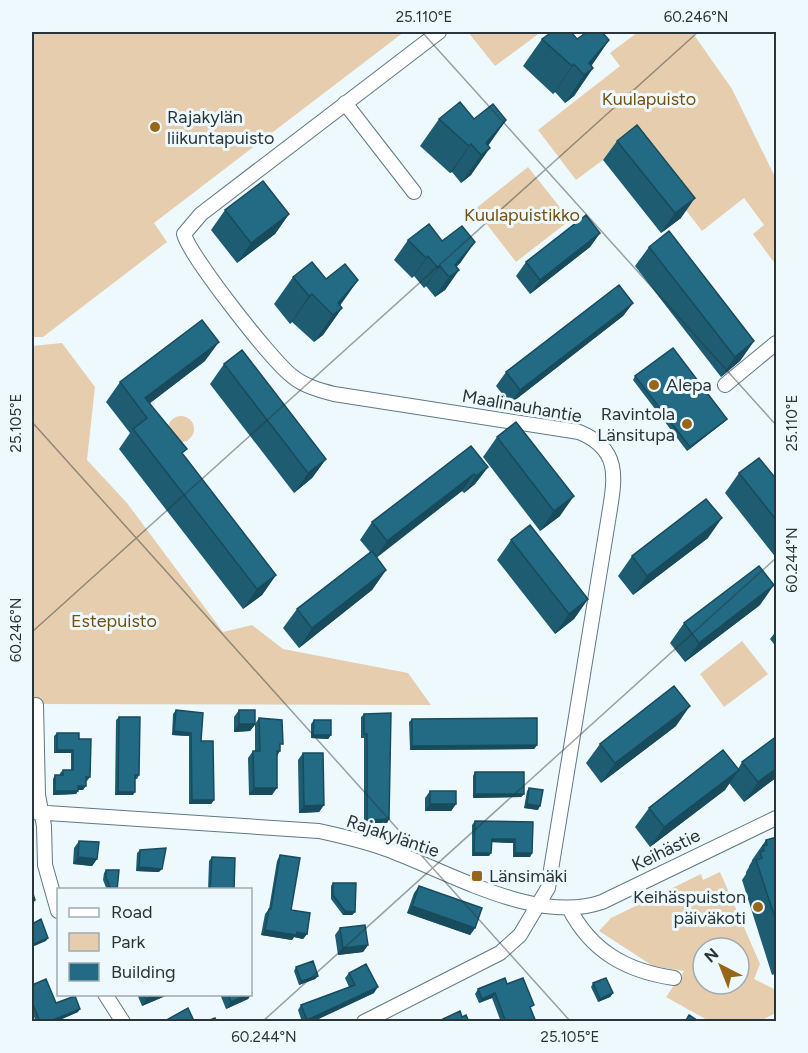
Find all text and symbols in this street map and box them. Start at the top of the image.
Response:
text: 25.110°E [396,8,452,26]
text: 60.246°N [664,8,728,26]
park label: Kuulapuisto [602,88,696,110]
place label: Rajakylän liikuntapuisto [167,106,275,149]
marker: Rajakylän liikuntapuisto [148,120,162,134]
park label: Kuulapuistikko [464,204,580,226]
place label: Alepa [666,374,712,396]
marker: Alepa [647,378,661,392]
street label: Maalinauhantie [460,385,584,427]
text: 25.105°E [7,394,25,452]
text: 25.110°E [783,395,801,451]
place label: Ravintola Länsitupa [597,403,675,446]
marker: Ravintola Länsitupa [680,417,694,431]
text: 60.244°N [783,527,801,593]
text: 60.246°N [7,598,25,662]
park label: Estepuisto [71,610,157,632]
street label: Rajakyläntie [344,810,442,862]
street label: Keihästie [628,824,704,876]
place label: Länsimäki [489,865,568,887]
marker: Länsimäki [470,869,484,883]
place label: Keihäspuiston päiväkoti [633,886,746,929]
legend [57,888,252,996]
marker: Keihäspuiston päiväkoti [751,900,765,914]
text: Road [111,901,152,923]
text: Park [111,931,146,953]
north arrow [691,936,751,996]
text: N [700,944,722,966]
text: Building [111,961,176,983]
text: 60.244°N [231,1028,297,1046]
text: 25.105°E [541,1028,599,1046]

